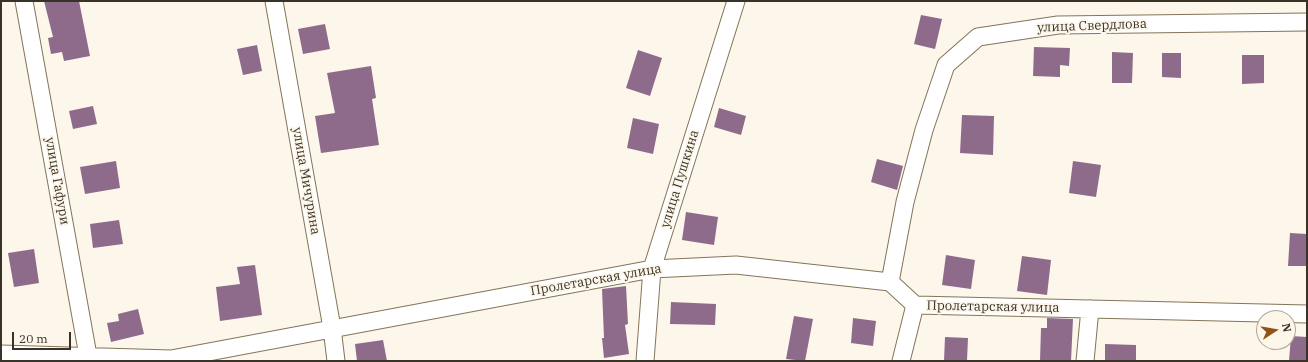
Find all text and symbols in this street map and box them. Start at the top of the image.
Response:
street label: улица Свердлова [1037,16,1147,36]
street label: улица Мичурина [289,126,323,236]
street label: улица Пушкина [658,128,702,230]
street label: улица Гафури [42,136,72,226]
street label: Пролетарская улица [529,261,663,299]
street label: Пролетарская улица [926,298,1060,316]
north arrow [1256,310,1296,350]
text: N [1279,322,1295,333]
scale bar [14,324,73,350]
text: 20 m [19,331,48,346]

